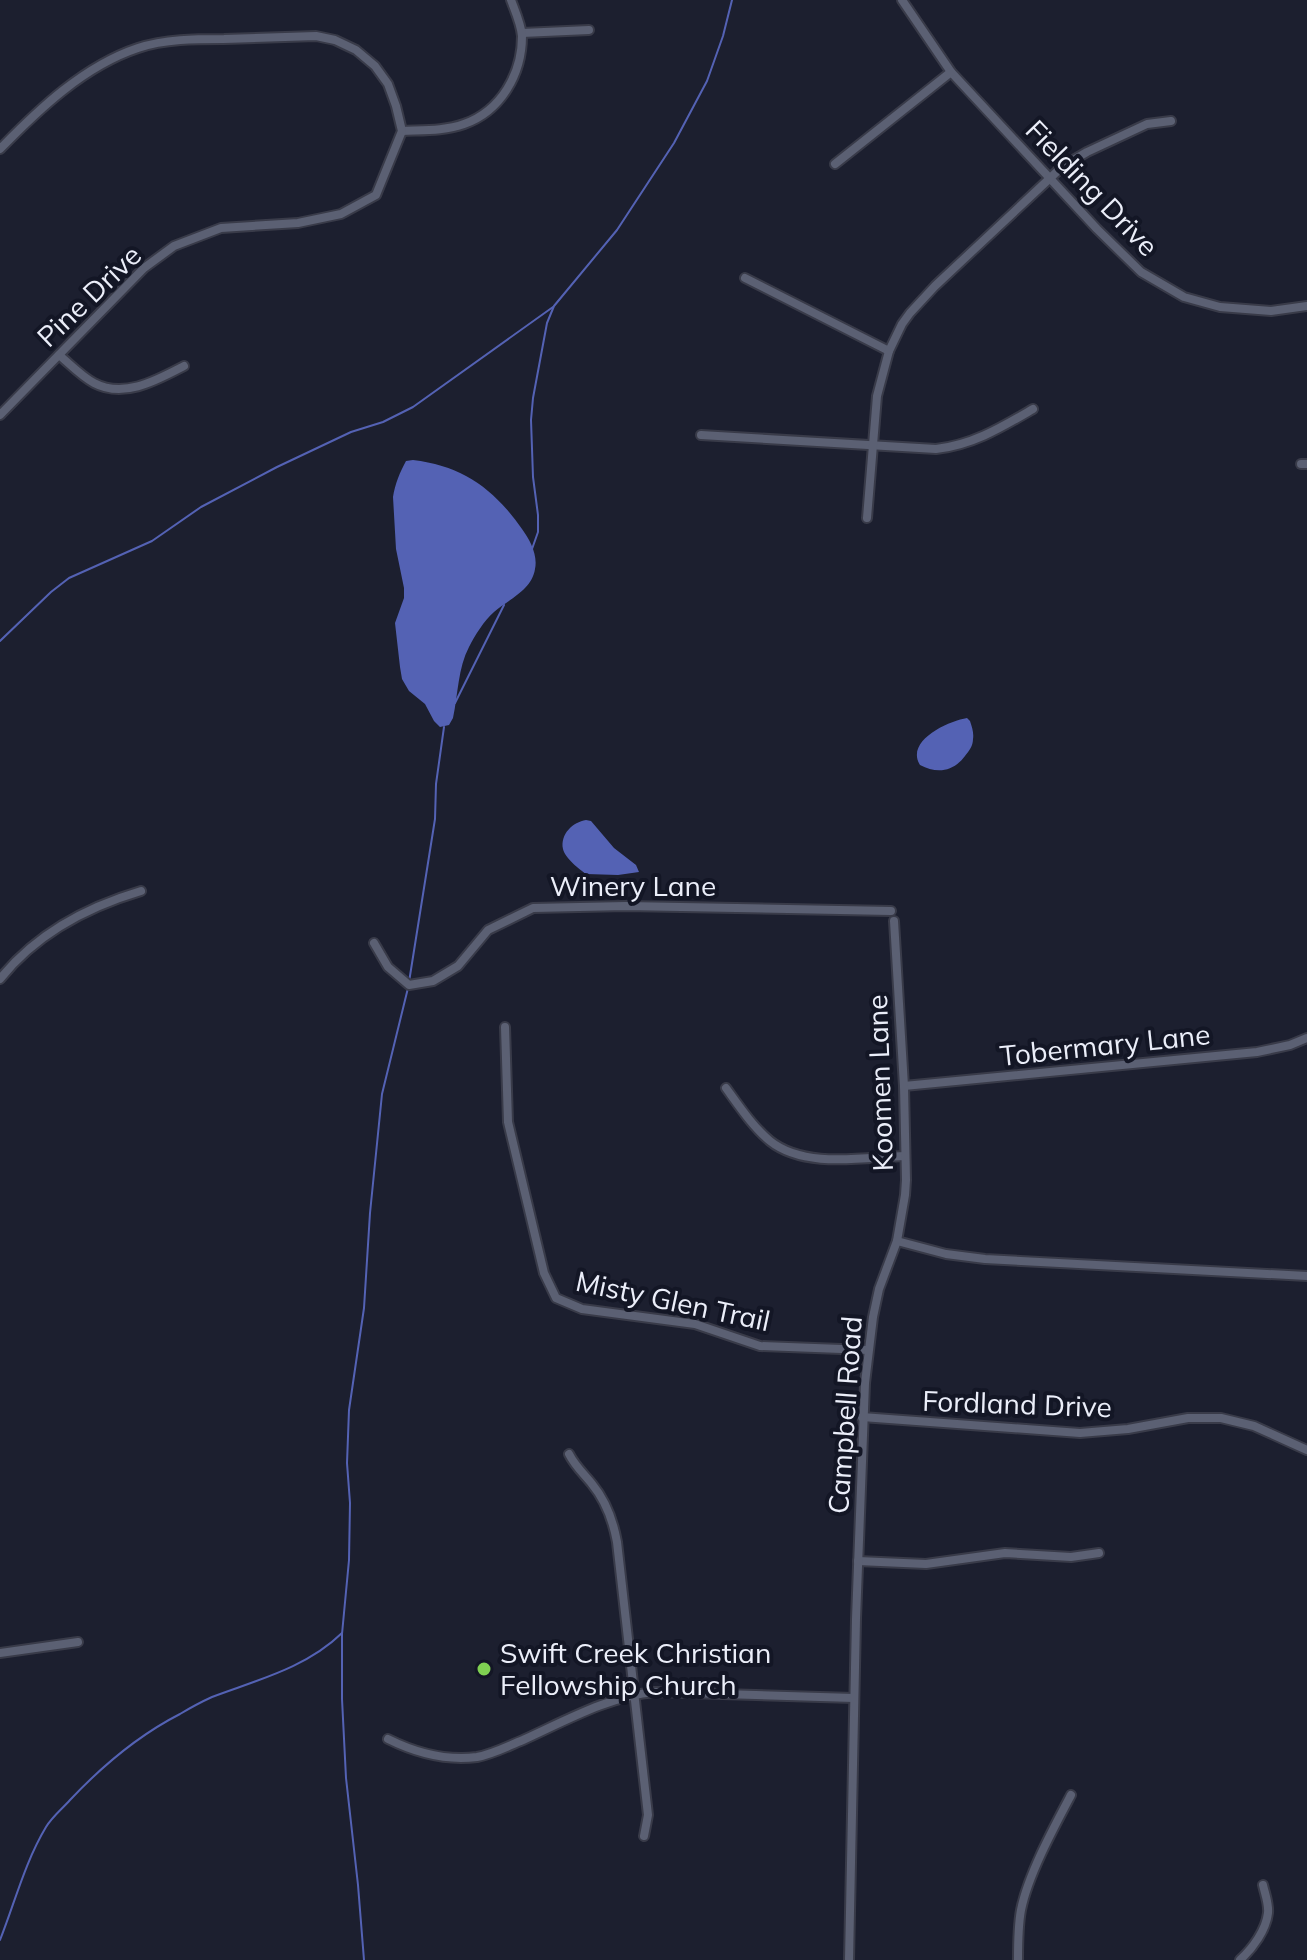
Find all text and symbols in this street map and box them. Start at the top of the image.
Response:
street label: Fielding Drive [1019,112,1166,263]
street label: Pine Drive [29,237,148,354]
street label: Winery Lane [550,868,716,903]
street label: Koomen Lane [859,994,900,1172]
street label: Tobermary Lane [998,1016,1212,1073]
street label: Misty Glen Trail [573,1263,773,1338]
street label: Campbell Road [820,1315,869,1515]
street label: Fordland Drive [922,1383,1112,1424]
place label: Swift Creek Christian Fellowship Church [500,1635,771,1702]
marker: Swift Creek Christian Fellowship Church [475,1660,493,1678]

